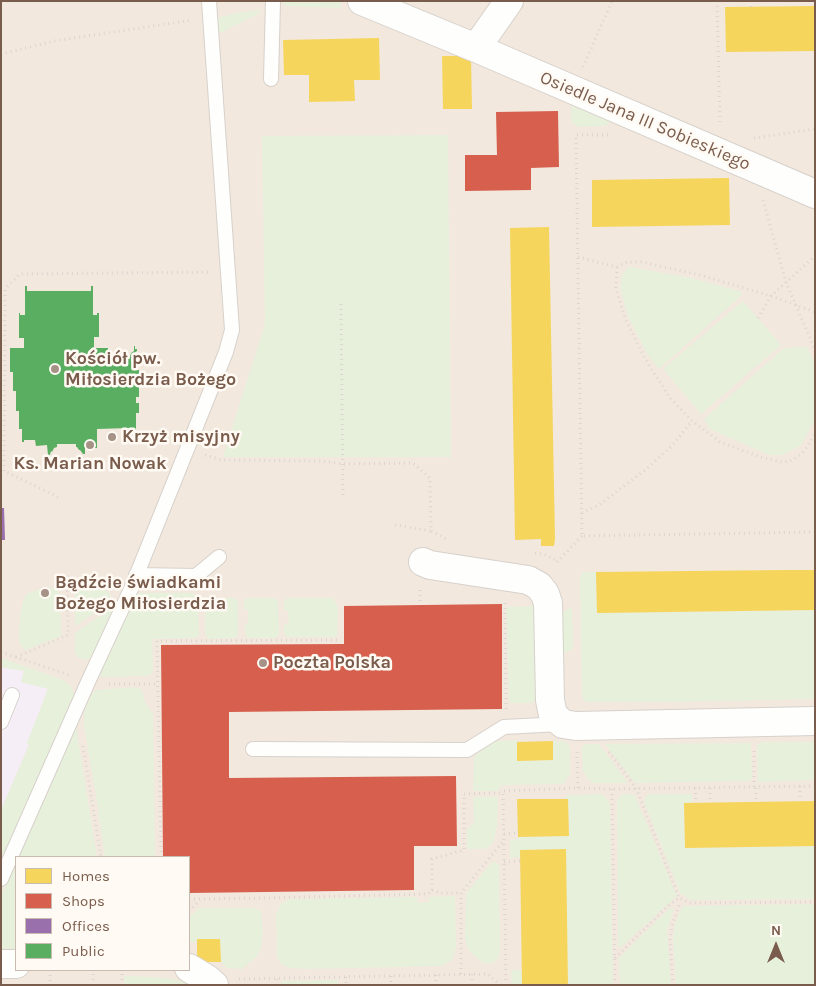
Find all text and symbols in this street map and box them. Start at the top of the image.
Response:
street label: Osiedle Jana III Sobieskiego [536,67,754,175]
place label: Kościół pw. Miłosierdzia Bożego [65,348,236,390]
marker: Kościół pw. Miłosierdzia Bożego [49,363,61,375]
place label: Krzyż misyjny [122,426,240,448]
marker: Krzyż misyjny [106,431,118,443]
marker: Ks. Marian Nowak [84,439,96,451]
place label: Ks. Marian Nowak [13,453,167,475]
place label: Bądźcie świadkami Bożego Miłosierdzia [55,572,226,614]
marker: Bądźcie świadkami Bożego Miłosierdzia [39,587,51,599]
place label: Poczta Polska [273,652,391,674]
marker: Poczta Polska [257,657,269,669]
legend [15,856,190,971]
text: Homes [62,867,110,885]
text: Shops [62,892,105,910]
text: Offices [62,917,110,935]
north arrow [751,921,801,971]
text: N [771,922,781,939]
text: Public [62,942,105,960]

